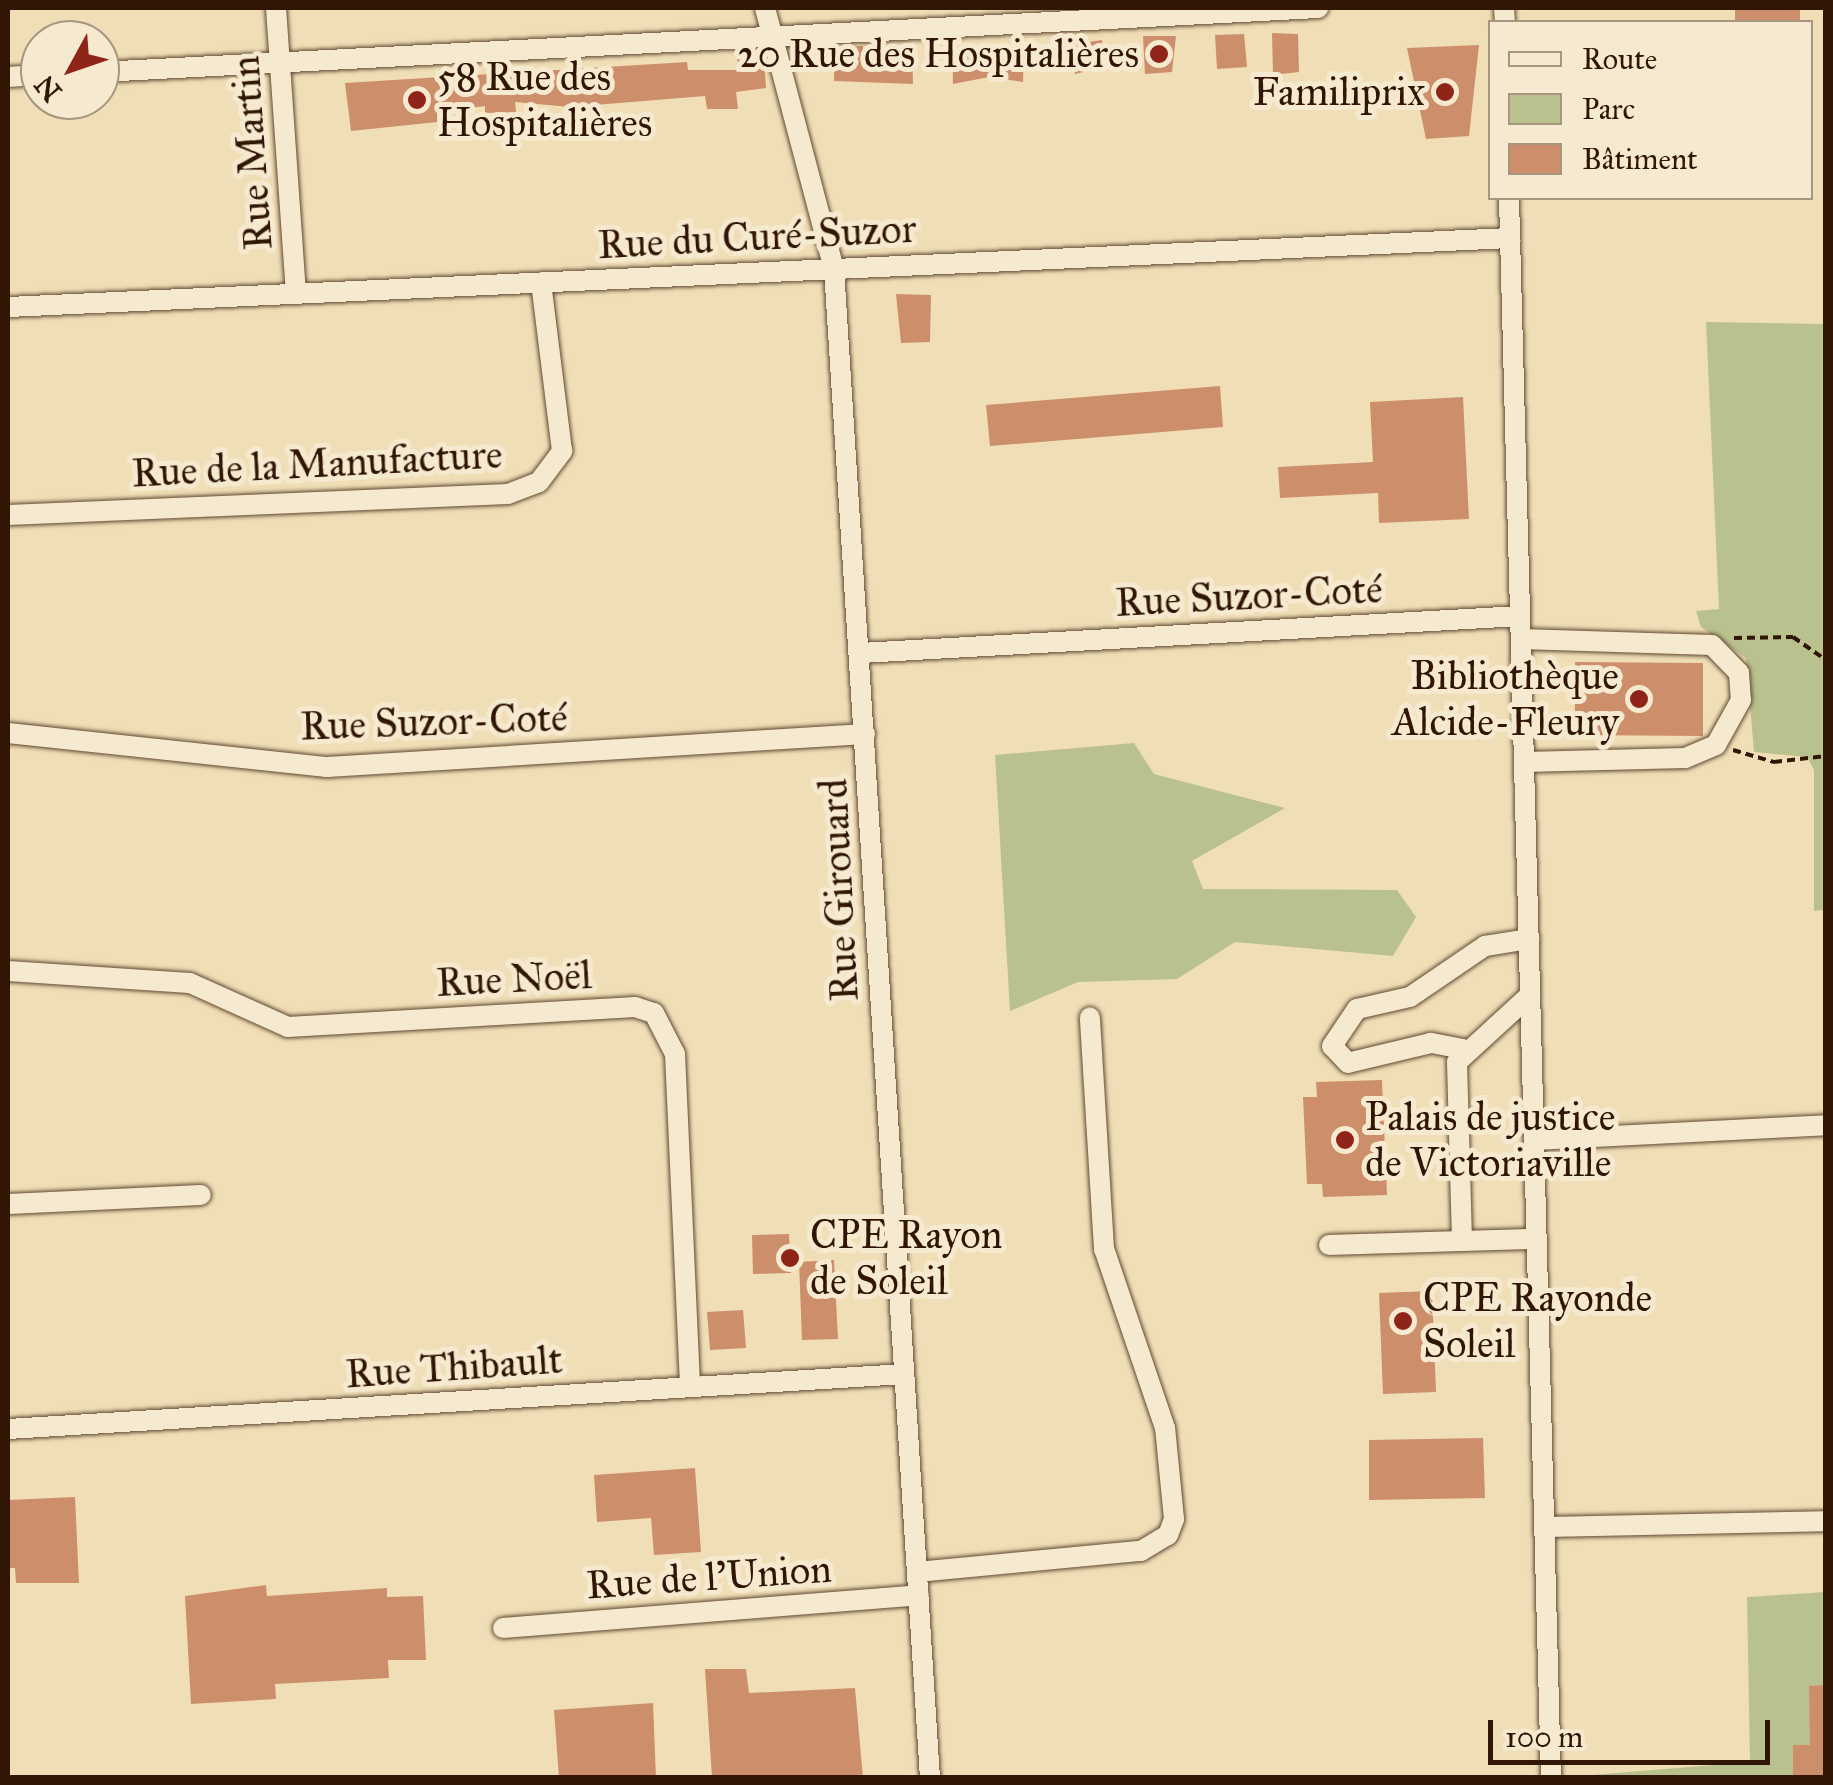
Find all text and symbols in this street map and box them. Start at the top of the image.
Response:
north arrow [20,20,120,120]
legend [1488,20,1813,200]
place label: 20 Rue des Hospitalières [738,30,1139,78]
text: Route [1582,41,1657,77]
marker: 20 Rue des Hospitalières [1148,43,1170,65]
place label: 58 Rue des Hospitalières [437,53,652,147]
street label: Rue Martin [221,54,283,252]
text: N [27,68,69,109]
place label: Familiprix [1253,68,1425,116]
marker: Familiprix [1434,81,1456,103]
marker: 58 Rue des Hospitalières [406,89,428,111]
text: Parc [1582,91,1635,127]
text: Bâtiment [1582,141,1698,177]
street label: Rue du Curé-Suzor [597,205,917,269]
street label: Rue de la Manufacture [130,430,504,498]
street label: Rue Suzor-Coté [1114,565,1384,627]
place label: Bibliothèque Alcide-Fleury [1392,652,1619,746]
marker: Bibliothèque Alcide-Fleury [1628,688,1650,710]
street label: Rue Suzor-Coté [299,693,569,751]
street label: Rue Girouard [809,777,869,1003]
street label: Rue Noël [435,951,593,1007]
place label: Palais de justice de Victoriaville [1365,1093,1616,1187]
marker: Palais de justice de Victoriaville [1334,1129,1356,1151]
place label: CPE Rayon de Soleil [810,1211,1002,1305]
marker: CPE Rayon de Soleil [779,1247,801,1269]
place label: CPE Rayonde Soleil [1423,1274,1652,1368]
marker: CPE Rayonde Soleil [1392,1310,1414,1332]
street label: Rue Thibault [344,1335,564,1399]
street label: Rue de l'Union [585,1544,833,1610]
scale bar [1493,1700,1776,1762]
text: 100 m [1505,1719,1583,1755]

